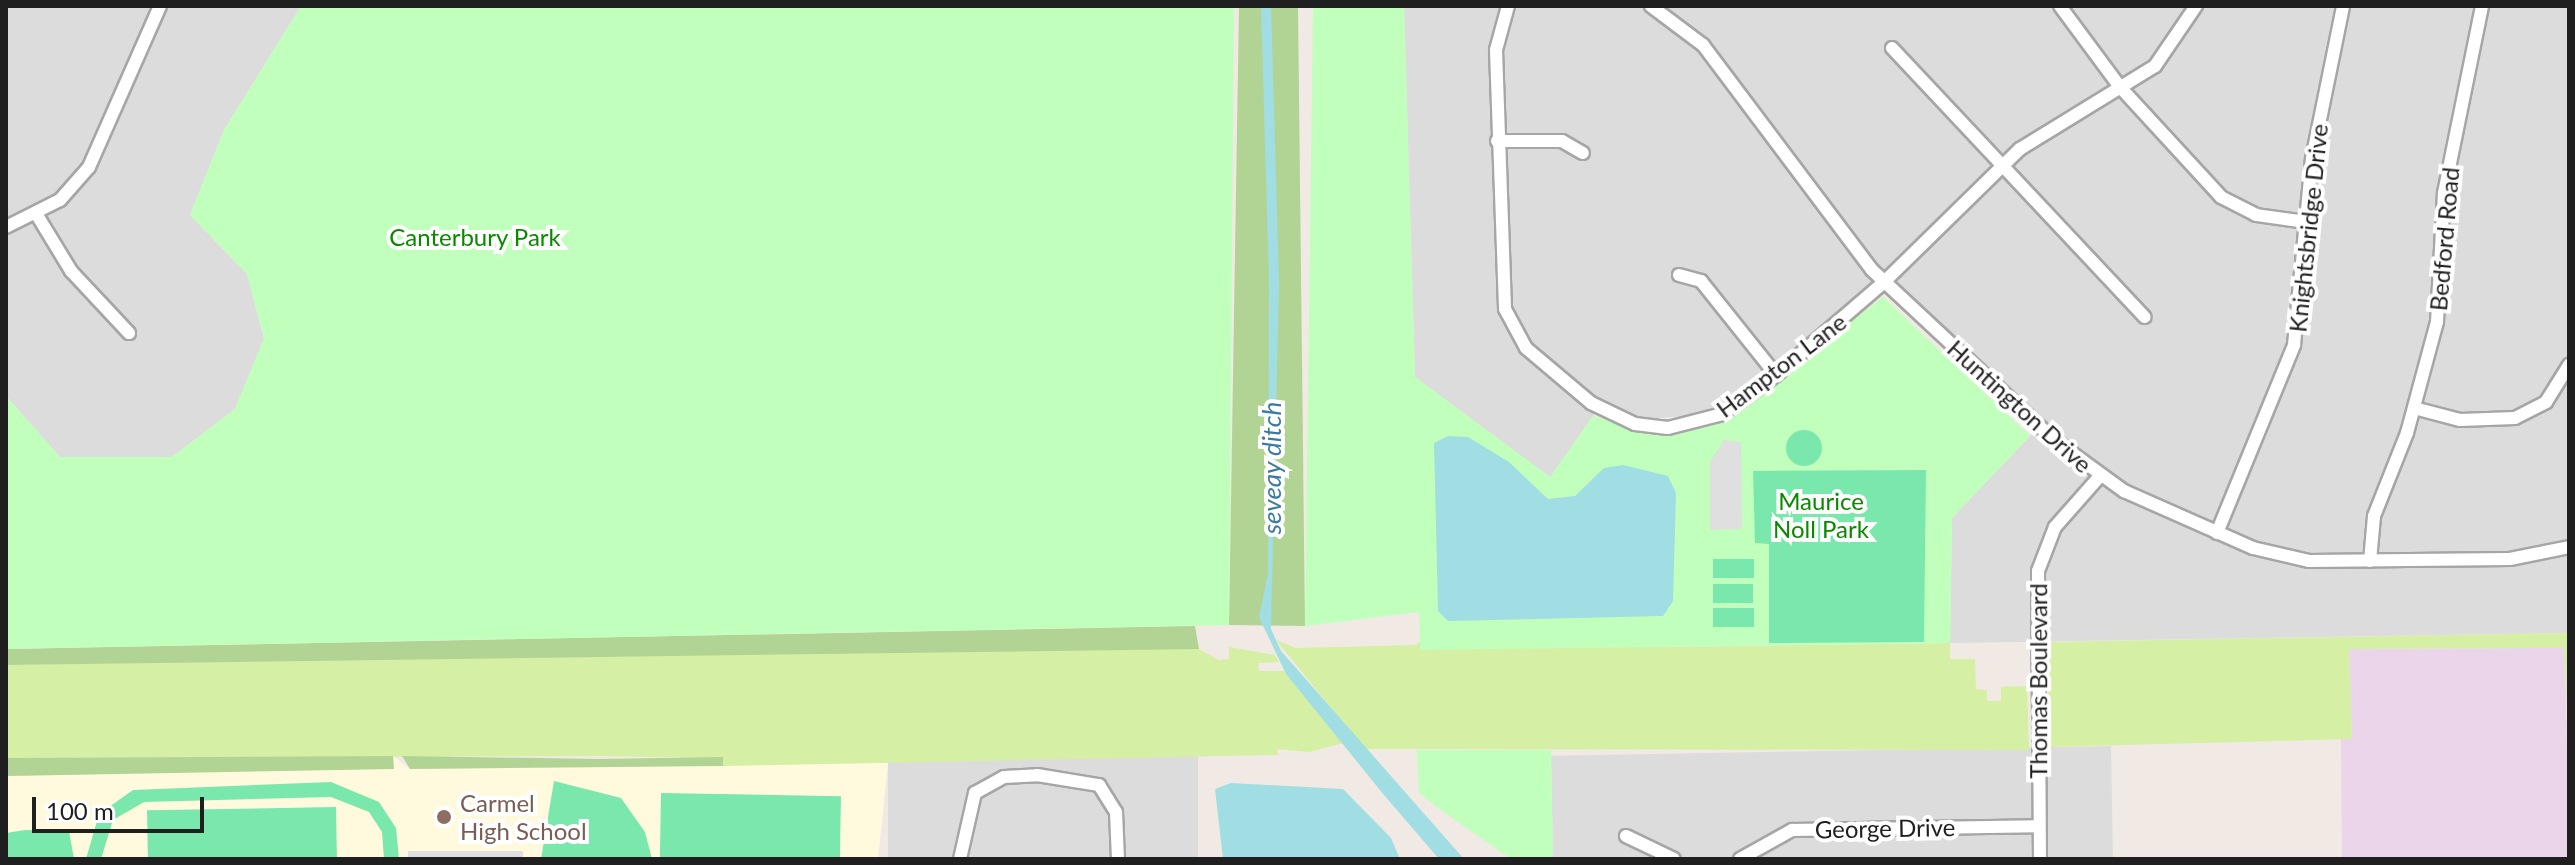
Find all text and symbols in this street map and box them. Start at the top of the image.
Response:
street label: Knightsbridge Drive [2283,122,2333,334]
street label: Bedford Road [2423,166,2465,312]
park label: Canterbury Park [389,223,561,251]
street label: Hampton Lane [1710,307,1852,423]
street label: Huntington Drive [1942,334,2098,478]
water label: seveay ditch [1256,401,1288,535]
park label: Maurice Noll Park [1773,487,1869,543]
street label: Thomas Boulevard [2024,583,2052,779]
scale bar [36,781,208,831]
place label: Carmel High School [460,789,587,845]
text: 100 m [46,796,114,825]
marker: Carmel High School [435,808,453,826]
street label: George Drive [1815,812,1955,844]

